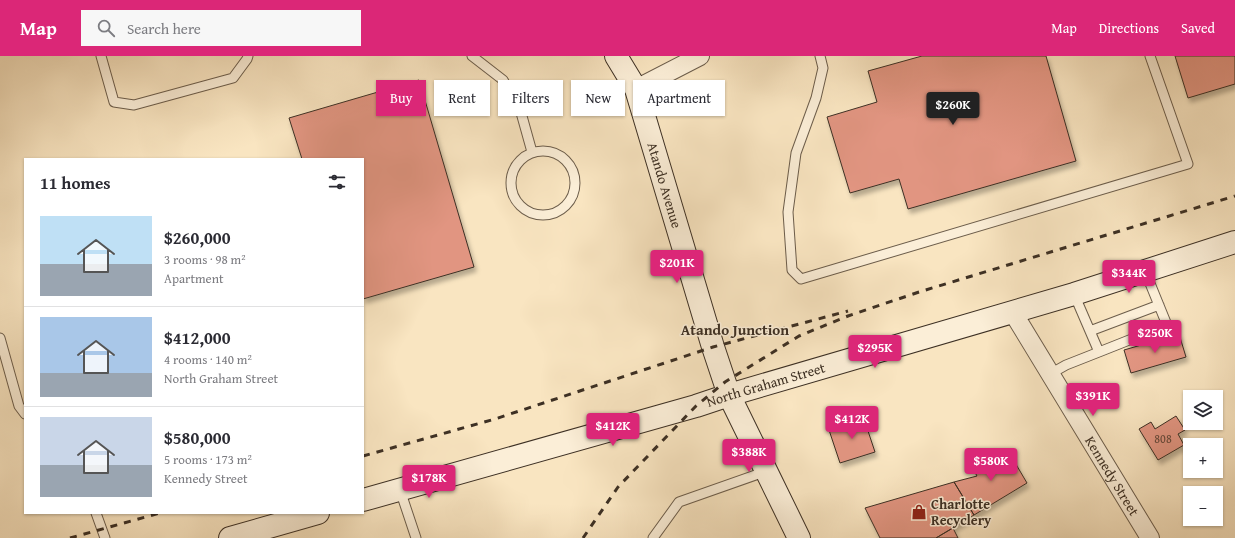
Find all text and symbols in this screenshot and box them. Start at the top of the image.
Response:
search box [81,10,361,46]
text: Map [20,14,57,42]
icon: search [95,17,117,39]
text: Search here [127,18,201,39]
text: Map [1051,18,1077,38]
text: Directions [1099,18,1159,38]
text: Saved [1181,18,1215,38]
chip: Buy [376,80,426,116]
chip: Rent [434,80,490,116]
chip: Filters [498,80,563,116]
chip: New [571,80,625,116]
chip: Apartment [633,80,725,116]
pin: $260K [925,92,981,126]
text: $260K [935,95,971,114]
street label: Atando Avenue [642,140,687,231]
text: 11 homes [40,170,111,195]
icon: filters [326,171,348,193]
text: $260,000 [164,225,230,250]
icon: home [72,232,120,280]
text: 3 rooms · 98 m² [164,250,246,269]
pin: $201K [649,250,705,284]
text: $201K [659,253,695,272]
pin: $344K [1101,260,1157,294]
text: $344K [1111,263,1147,282]
text: Apartment [164,269,224,288]
district label: Atando Junction [681,319,789,340]
pin: $250K [1127,320,1183,354]
text: $250K [1137,323,1173,342]
text: $412,000 [164,325,230,350]
icon: home [72,333,120,381]
pin: $295K [847,335,903,369]
text: $295K [857,338,893,357]
text: 4 rooms · 140 m² [164,350,252,369]
street label: North Graham Street [704,357,828,412]
text: North Graham Street [164,369,278,388]
pin: $391K [1065,383,1121,417]
text: $391K [1075,386,1111,405]
map controls [1183,390,1223,526]
button: layers [1183,390,1223,430]
pin: $412K [824,406,880,440]
text: $412K [834,409,870,428]
pin: $412K [585,413,641,447]
text: $412K [595,416,631,435]
text: $580,000 [164,425,230,450]
house number: 808 [1154,430,1172,447]
street label: Kennedy Street [1080,432,1144,520]
icon: home [72,433,120,481]
button: + [1183,438,1223,478]
pin: $388K [721,439,777,473]
text: $388K [731,442,767,461]
pin: $580K [963,448,1019,482]
text: 5 rooms · 173 m² [164,450,252,469]
text: $580K [973,451,1009,470]
pin: $178K [401,465,457,499]
text: $178K [411,468,447,487]
text: Kennedy Street [164,469,248,488]
button: − [1183,486,1223,526]
place label: Charlotte Recyclery [931,494,992,530]
shop icon: Charlotte Recyclery [910,503,928,521]

